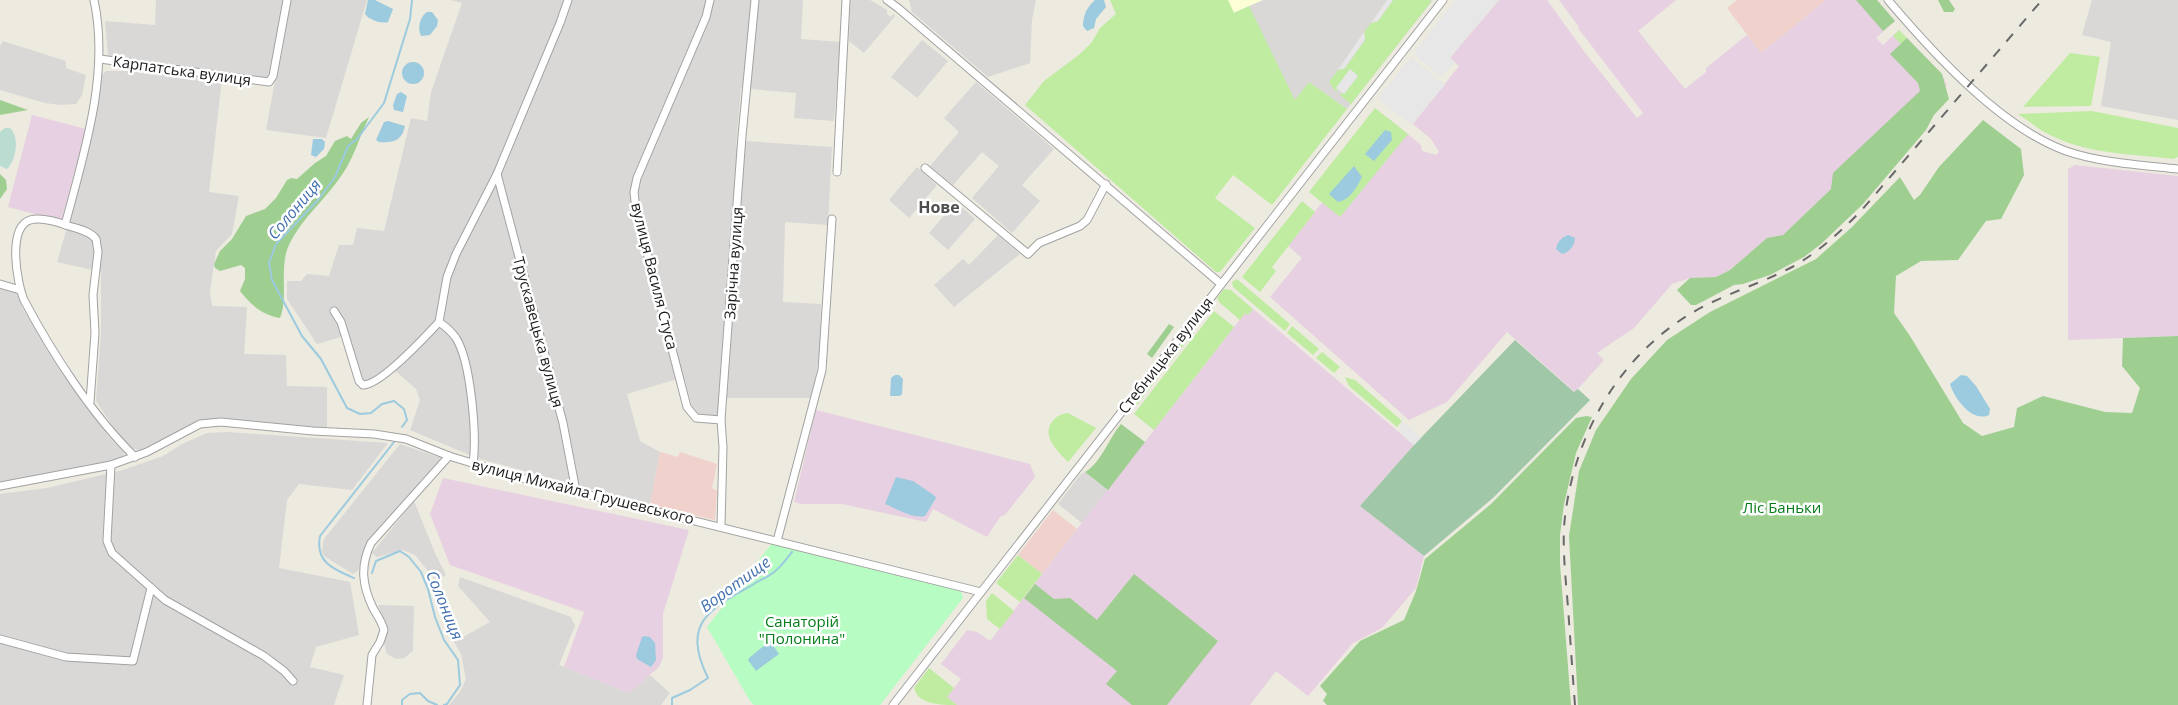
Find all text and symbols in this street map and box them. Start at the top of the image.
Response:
street label: Карпатська вулиця [112,50,252,90]
water label: Солониця [262,174,326,244]
district label: Нове [918,196,960,218]
street label: вулиця Василя Стуса [627,200,683,352]
street label: Зарічна вулиця [719,206,747,320]
street label: Трускавецька вулиця [509,254,569,410]
street label: Стебницька вулиця [1113,292,1217,418]
street label: вулиця Михайла Грушевського [470,454,696,528]
park label: Ліс Баньки [1743,497,1821,517]
water label: Воротище [695,551,775,617]
water label: Солониця [421,567,469,643]
park label: Санаторій "Полонина" [759,611,845,648]

